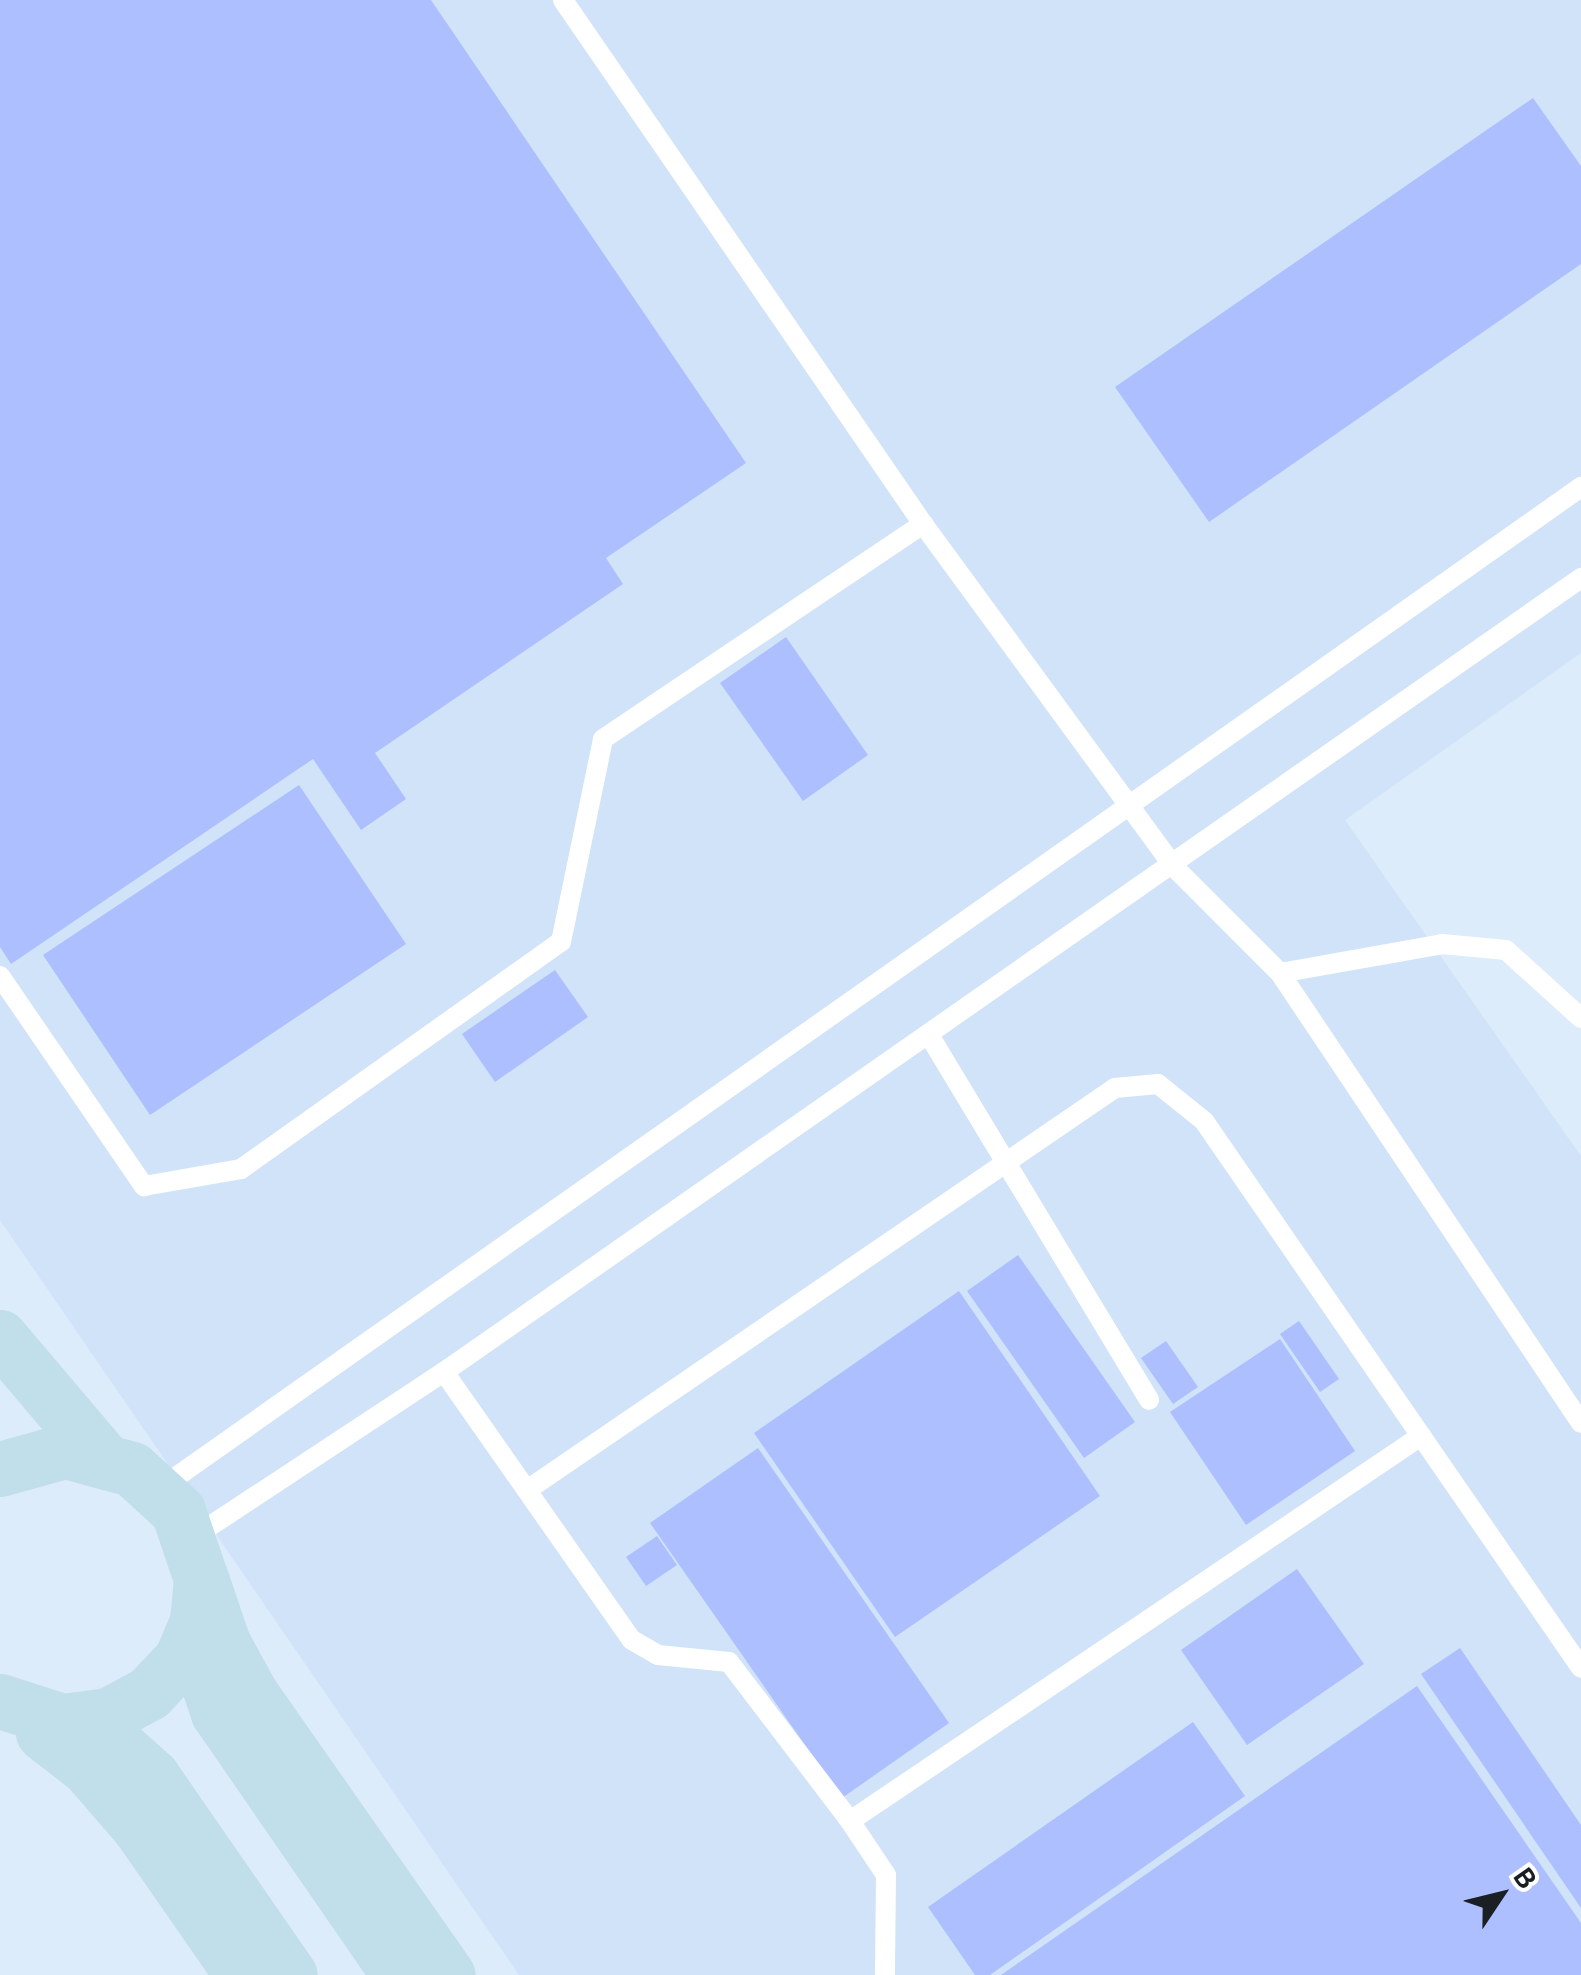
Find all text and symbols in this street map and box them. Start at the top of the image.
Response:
north arrow [1451,1845,1551,1945]
text: B [1508,1861,1544,1894]

